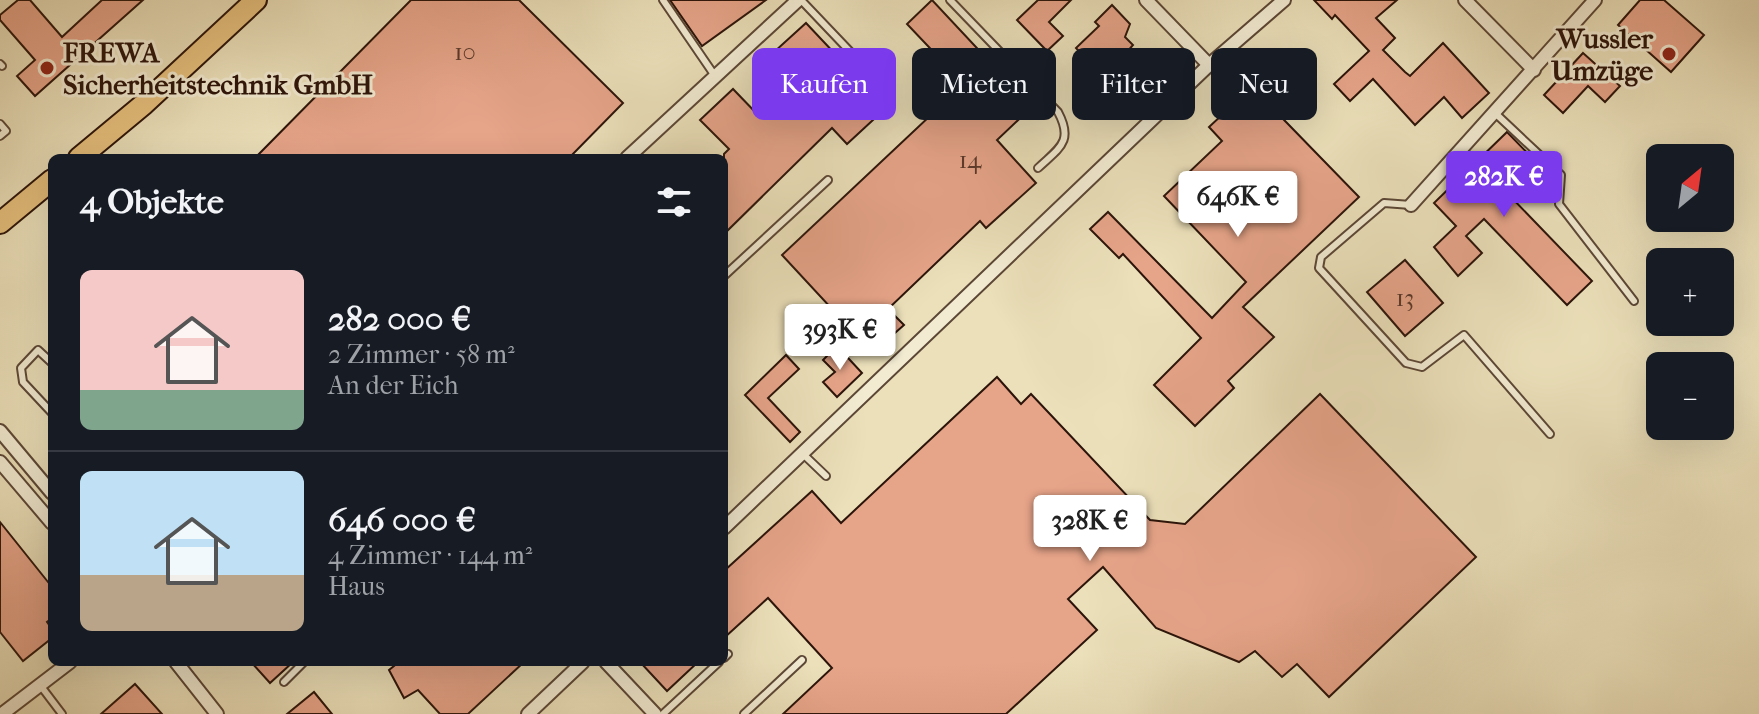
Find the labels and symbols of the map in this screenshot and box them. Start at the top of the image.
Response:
place label: Wussler Umzüge [1551,22,1654,87]
place label: FREWA Sicherheitstechnik GmbH [63,36,373,101]
house number: 10 [454,38,476,66]
marker: Wussler Umzüge [1660,45,1678,63]
marker: FREWA Sicherheitstechnik GmbH [38,59,56,77]
north arrow [1646,144,1734,232]
house number: 14 [959,146,982,174]
pin: 282K € [1439,151,1569,219]
pin: 646K € [1173,171,1303,239]
house number: 13 [1396,284,1414,312]
pin: 393K € [775,304,905,372]
pin: 328K € [1025,495,1155,563]

